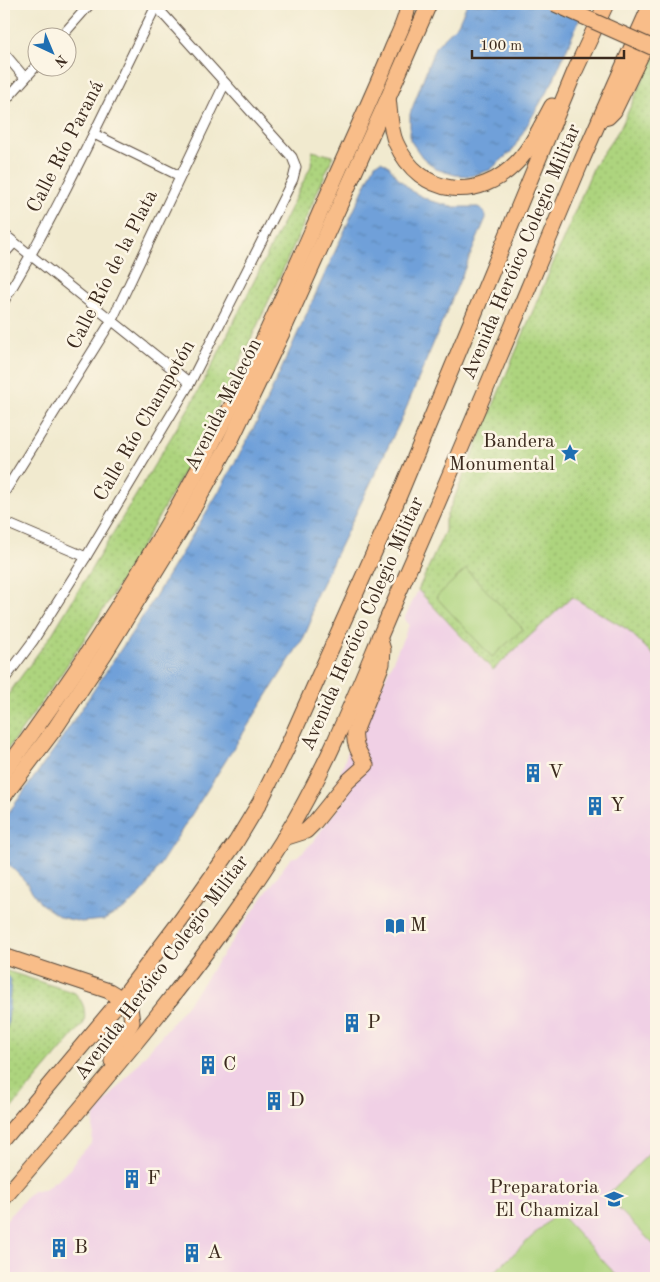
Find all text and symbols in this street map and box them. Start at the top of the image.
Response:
north arrow [28,28,78,78]
scale bar [472,28,625,60]
text: 100 m [480,39,522,54]
text: N [51,52,69,70]
street label: Calle Río Paraná [24,78,108,216]
street label: Avenida Heróico Colegio Militar [459,121,585,383]
street label: Calle Río de la Plata [64,187,162,353]
street label: Avenida Malecón [182,335,266,474]
street label: Calle Río Champotón [91,337,199,505]
place label: Bandera Monumental [449,432,555,475]
place icon: Bandera Monumental [559,442,581,464]
street label: Avenida Heróico Colegio Militar [298,494,428,754]
building icon: V [522,762,544,784]
place label: V [548,763,563,783]
building icon: Y [584,795,606,817]
place label: Y [610,796,625,816]
street label: Avenida Heróico Colegio Militar [70,851,254,1085]
library icon: M [384,915,406,937]
place label: M [410,916,427,936]
building icon: P [341,1012,363,1034]
place label: P [367,1013,381,1033]
place label: C [223,1053,236,1077]
building icon: C [197,1054,219,1076]
building icon: D [263,1090,285,1112]
place label: D [289,1091,305,1111]
building icon: F [121,1168,143,1190]
place label: F [147,1169,161,1189]
place label: Preparatoria El Chamizal [489,1178,599,1221]
school or university icon: Preparatoria El Chamizal [603,1188,625,1210]
building icon: B [48,1237,70,1259]
place label: B [74,1238,88,1258]
building icon: A [181,1242,203,1264]
place label: A [207,1243,222,1263]

